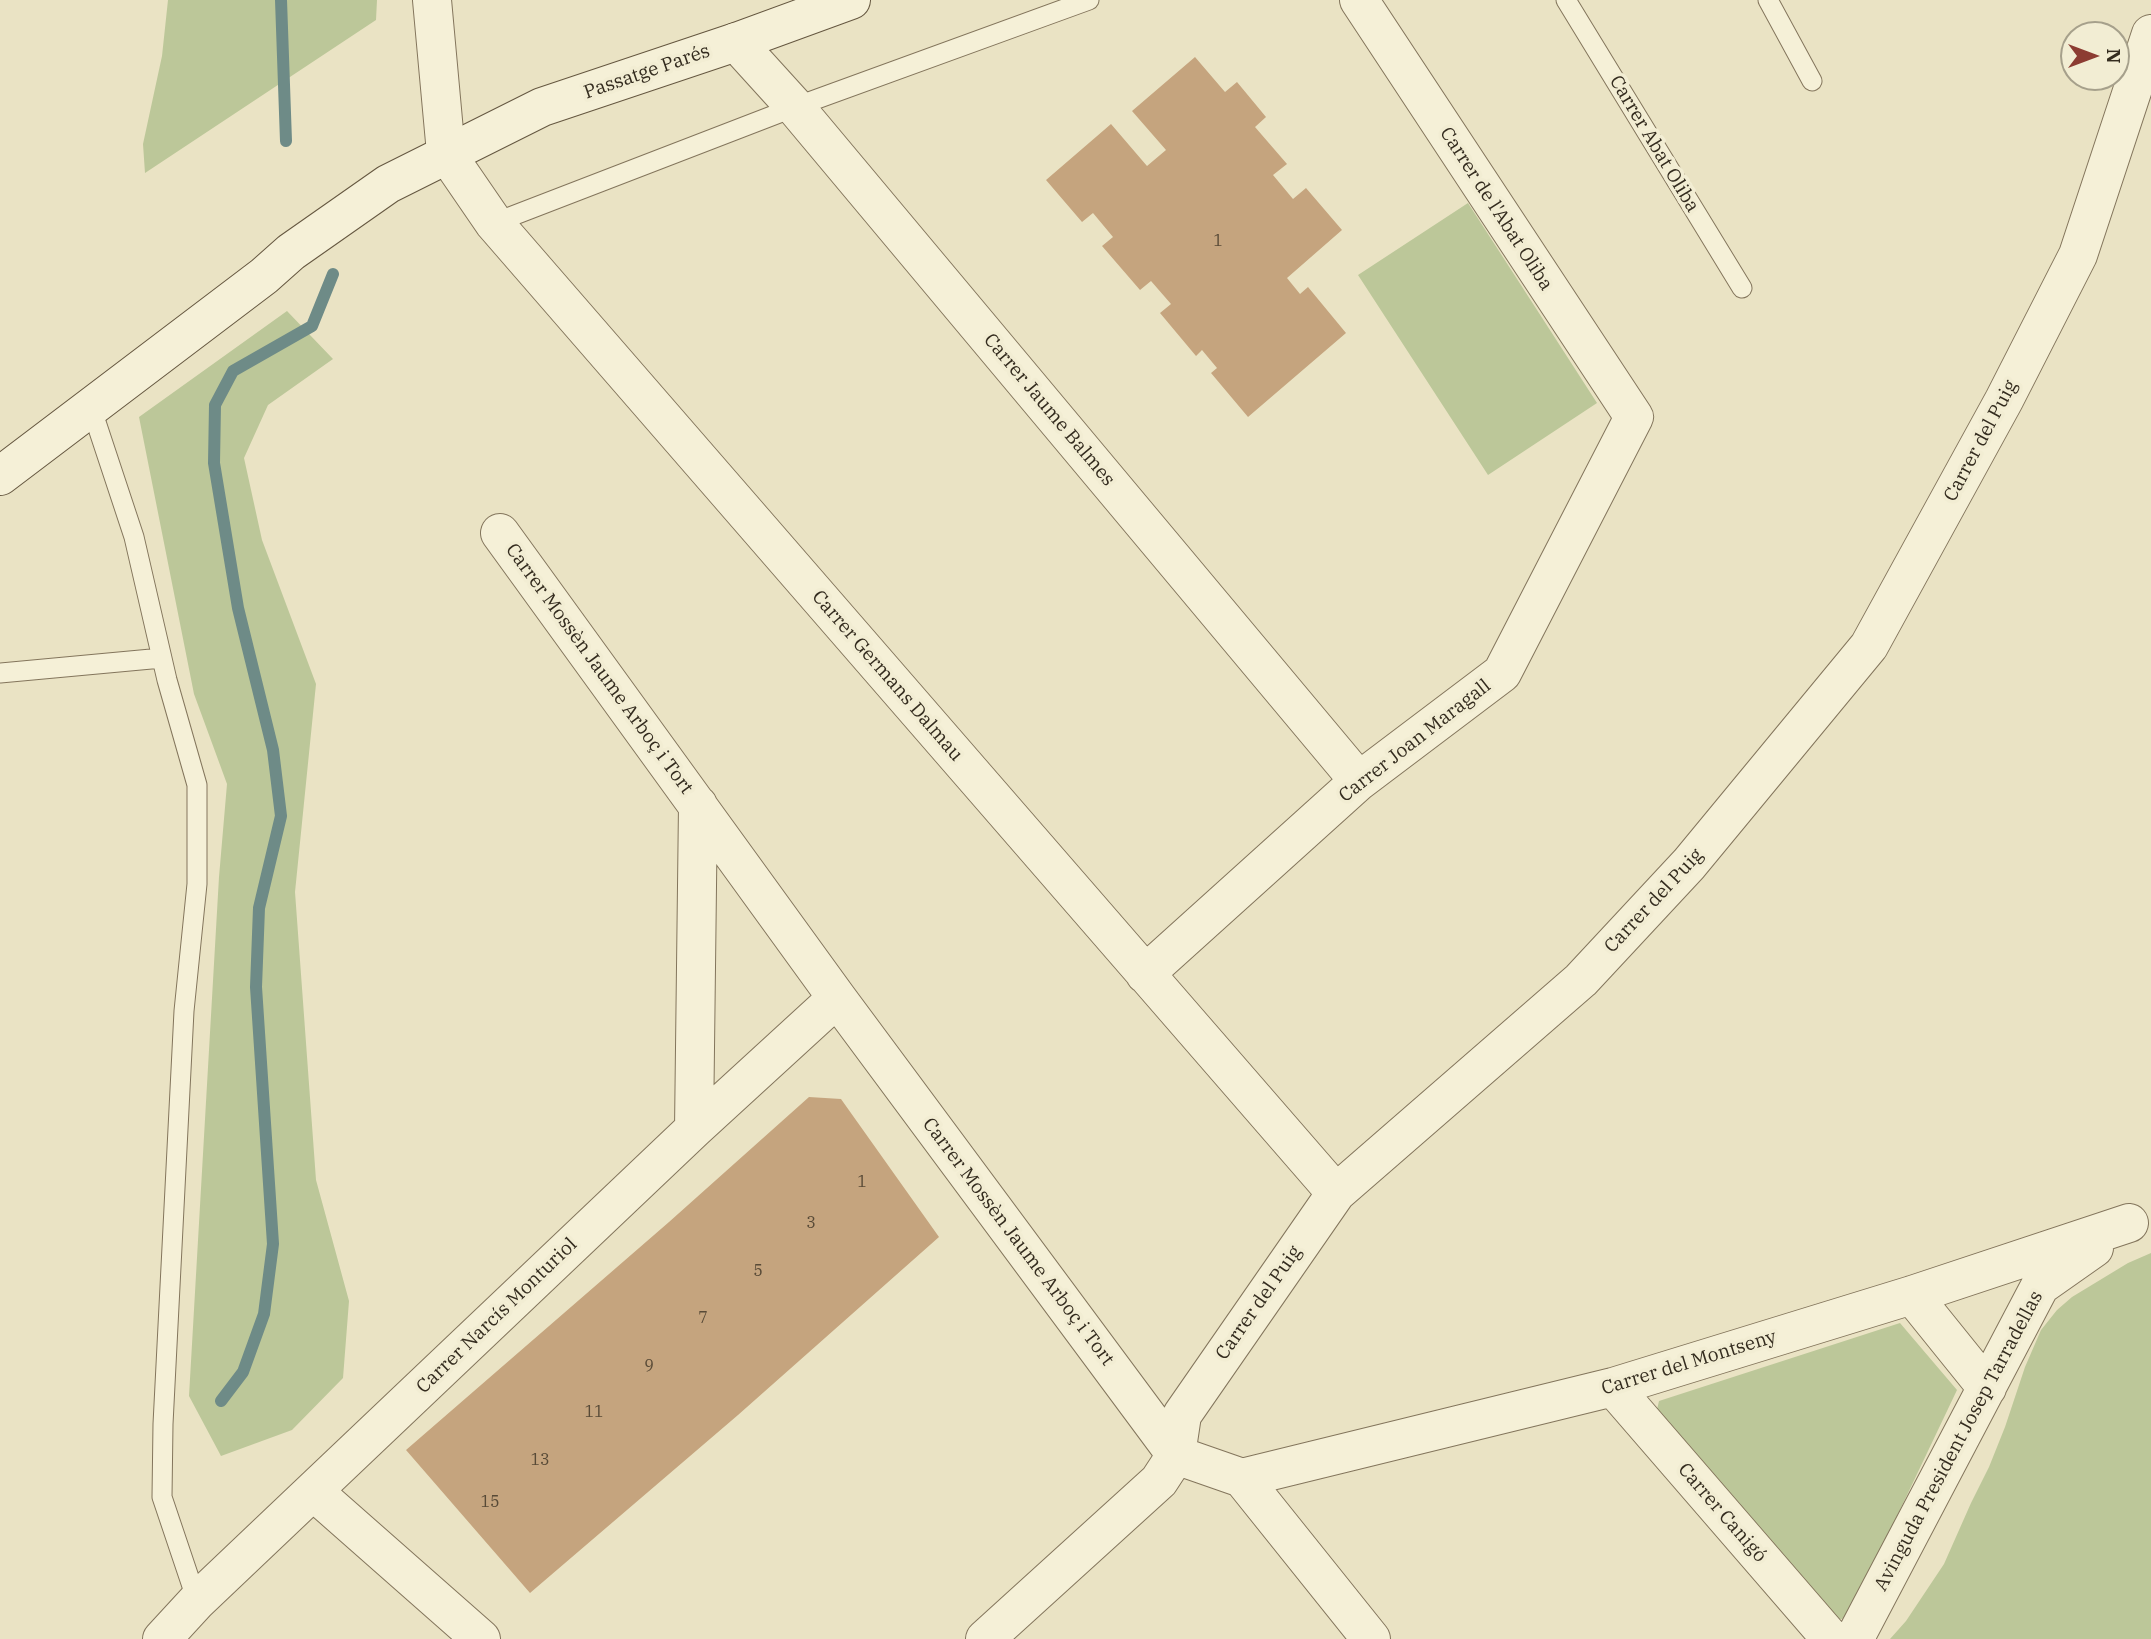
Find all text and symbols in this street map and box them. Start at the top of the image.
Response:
north arrow [2060,21,2130,91]
street label: Passatge Parés [581,40,713,104]
text: N [2102,48,2126,64]
street label: Carrer Abat Oliba [1604,72,1704,216]
street label: Carrer de l'Abat Oliba [1435,123,1557,295]
house number: 1 [1213,231,1223,251]
street label: Carrer Jaume Balmes [979,329,1119,491]
street label: Carrer del Puig [1939,376,2023,506]
street label: Carrer Mossèn Jaume Arboç i Tort [500,539,698,799]
street label: Carrer Germans Dalmau [807,586,967,766]
street label: Carrer Joan Maragall [1335,675,1495,807]
street label: Carrer del Puig [1600,844,1708,958]
street label: Carrer Mossèn Jaume Arboç i Tort [917,1114,1119,1370]
house number: 1 [857,1172,867,1192]
house number: 3 [806,1213,816,1233]
street label: Carrer Narcís Monturiol [412,1233,582,1399]
street label: Carrer del Puig [1211,1242,1307,1364]
house number: 5 [753,1261,763,1281]
street label: Avinguda President Josep Tarradellas [1870,1287,2048,1595]
house number: 7 [698,1308,708,1328]
street label: Carrer del Montseny [1599,1326,1779,1400]
house number: 9 [644,1356,654,1376]
house number: 11 [584,1402,604,1422]
house number: 13 [530,1450,550,1470]
street label: Carrer Canigó [1673,1459,1771,1567]
house number: 15 [480,1492,500,1512]

